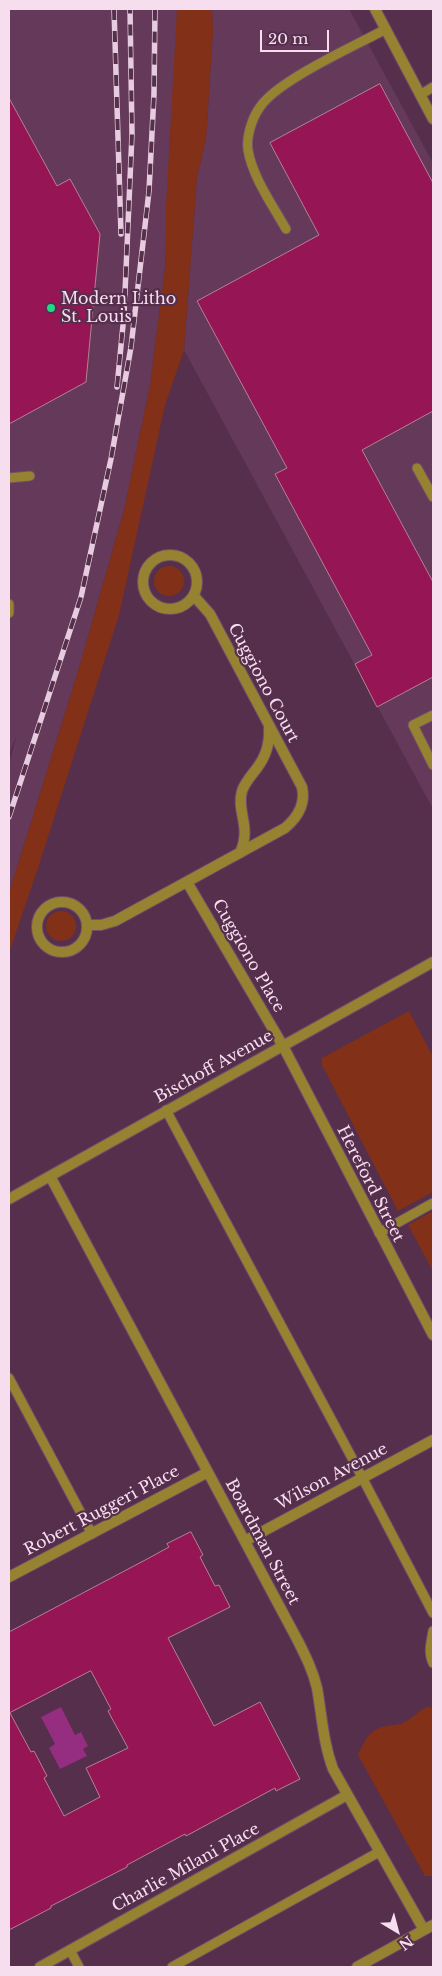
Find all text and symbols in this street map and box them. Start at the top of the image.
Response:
scale bar [262,20,331,52]
text: 20 m [268,29,308,48]
place label: Modern Litho St. Louis [61,289,176,327]
marker: Modern Litho St. Louis [45,302,57,314]
street label: Cuggiono Court [223,620,303,746]
street label: Cuggiono Place [208,896,288,1016]
street label: Bischoff Avenue [152,1027,276,1107]
street label: Hereford Street [332,1123,408,1245]
street label: Wilson Avenue [273,1440,391,1514]
street label: Robert Ruggeri Place [21,1462,183,1560]
street label: Boardman Street [221,1476,303,1608]
street label: Charlie Milani Place [109,1819,263,1917]
north arrow [372,1906,422,1956]
text: N [395,1932,417,1954]

